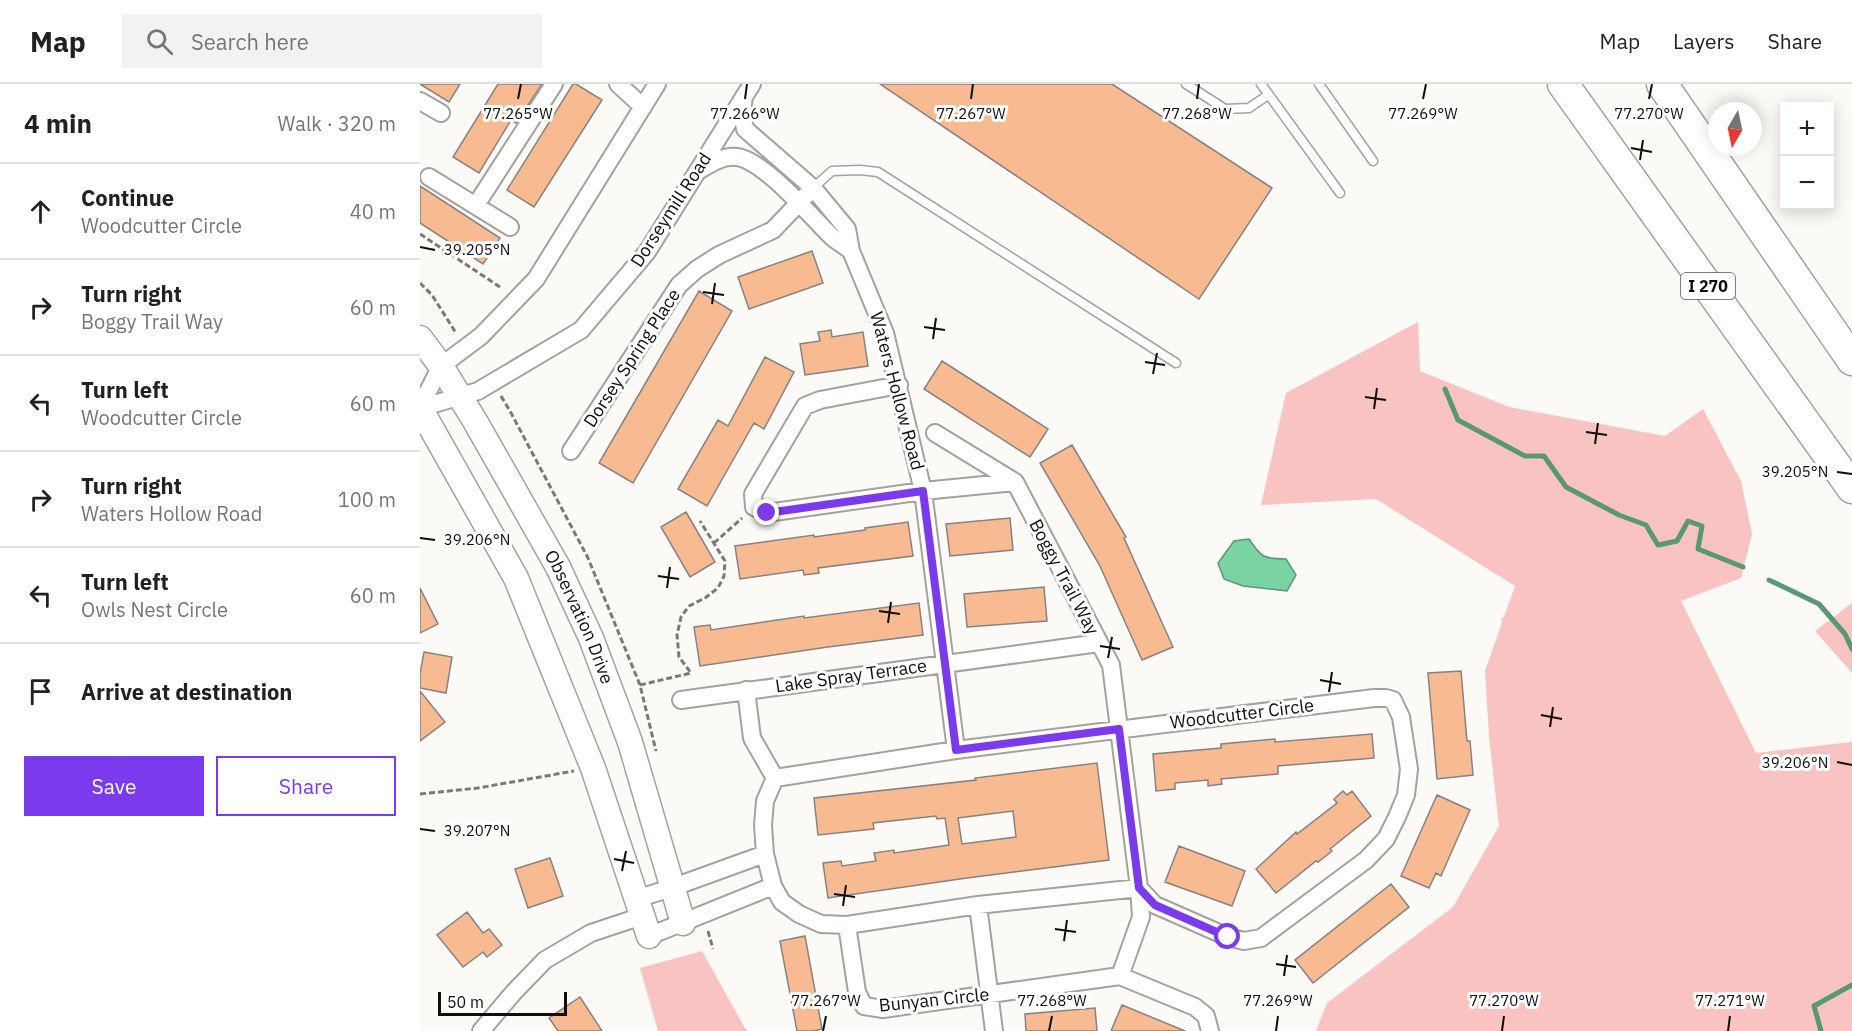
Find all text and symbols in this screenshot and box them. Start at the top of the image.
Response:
search box [122,14,542,68]
text: Map [30,23,86,60]
icon: search [143,25,176,58]
text: Search here [191,27,309,56]
text: Map [1600,27,1640,55]
text: Layers [1673,27,1735,55]
text: Share [1768,27,1822,55]
north arrow [1708,102,1762,156]
map controls [1780,102,1834,210]
button: + [1780,102,1834,156]
text: 77.265°W [483,104,553,123]
text: 77.266°W [710,104,780,123]
text: 77.267°W [936,104,1006,123]
text: 77.268°W [1162,104,1232,123]
text: 77.269°W [1388,104,1458,123]
text: 77.270°W [1614,104,1684,123]
text: 4 min [24,106,92,140]
text: Walk · 320 m [278,110,396,137]
street label: Dorseymill Road [625,148,716,271]
button: − [1780,156,1834,210]
text: Continue [81,183,174,212]
icon: ahead [24,195,57,228]
text: 40 m [350,198,396,225]
text: Woodcutter Circle [81,212,242,239]
text: 39.205°N [444,240,510,259]
road number: I 270 [1681,273,1735,299]
text: Turn right [81,279,182,308]
street label: Dorsey Spring Place [578,284,685,431]
icon: right [24,291,57,324]
text: 60 m [350,294,396,321]
text: Boggy Trail Way [81,308,223,335]
street label: Waters Hollow Road [865,309,930,473]
text: Turn left [81,375,169,404]
icon: left [24,387,57,420]
text: 60 m [350,390,396,417]
text: Woodcutter Circle [81,404,242,431]
text: 39.205°N [1762,462,1828,481]
text: Turn right [81,471,182,500]
icon: right [24,483,57,516]
text: 100 m [338,486,396,513]
route end [753,499,779,525]
text: Waters Hollow Road [81,500,262,527]
street label: Boggy Trail Way [1024,515,1105,639]
text: 39.206°N [444,530,510,549]
street label: Observation Drive [540,546,619,687]
text: Turn left [81,567,169,596]
icon: left [24,579,57,612]
text: 60 m [350,582,396,609]
text: Owls Nest Circle [81,596,228,623]
street label: Lake Spray Terrace [774,653,928,698]
icon: arrive [24,675,57,708]
text: Arrive at destination [81,677,292,706]
street label: Woodcutter Circle [1169,693,1315,734]
text: 39.206°N [1762,753,1828,772]
button: Save [24,756,204,816]
button: Share [216,756,396,816]
text: 39.207°N [444,821,510,840]
route start [1214,923,1240,949]
street label: Bunyan Circle [878,982,990,1017]
scale bar [438,989,567,1016]
text: 77.267°W [791,991,861,1010]
text: 77.268°W [1017,991,1087,1010]
text: 77.269°W [1243,991,1313,1010]
text: 77.270°W [1469,991,1539,1010]
text: 77.271°W [1695,991,1765,1010]
text: 50 m [447,992,484,1012]

